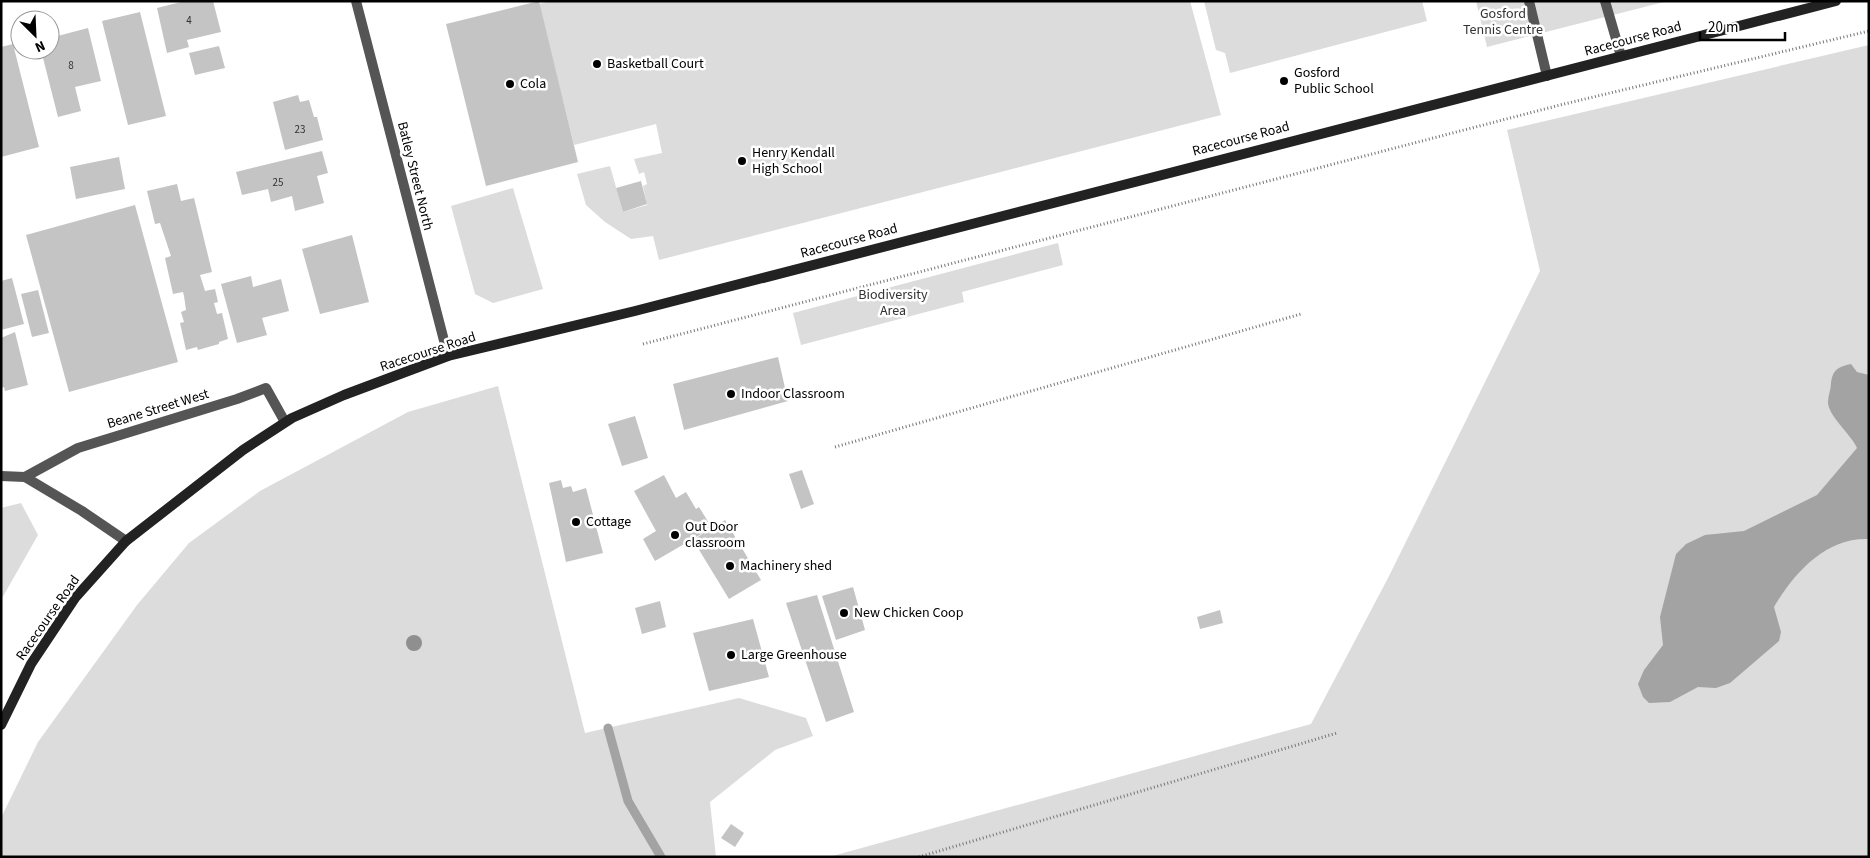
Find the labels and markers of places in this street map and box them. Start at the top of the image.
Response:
place label: Basketball Court [607,54,704,74]
marker: Basketball Court [591,58,603,70]
place label: Gosford Public School [1294,63,1374,99]
place label: Cola [520,74,546,94]
marker: Gosford Public School [1278,75,1290,87]
marker: Cola [504,78,516,90]
place label: Henry Kendall High School [752,143,835,179]
marker: Henry Kendall High School [736,155,748,167]
place label: Indoor Classroom [741,384,845,404]
marker: Indoor Classroom [725,388,737,400]
place label: Cottage [586,512,631,532]
marker: Cottage [570,516,582,528]
place label: Out Door classroom [685,517,745,553]
marker: Out Door classroom [669,529,681,541]
place label: Machinery shed [740,556,832,576]
marker: Machinery shed [724,560,736,572]
place label: New Chicken Coop [854,603,964,623]
marker: New Chicken Coop [838,607,850,619]
place label: Large Greenhouse [741,645,847,665]
marker: Large Greenhouse [725,649,737,661]

